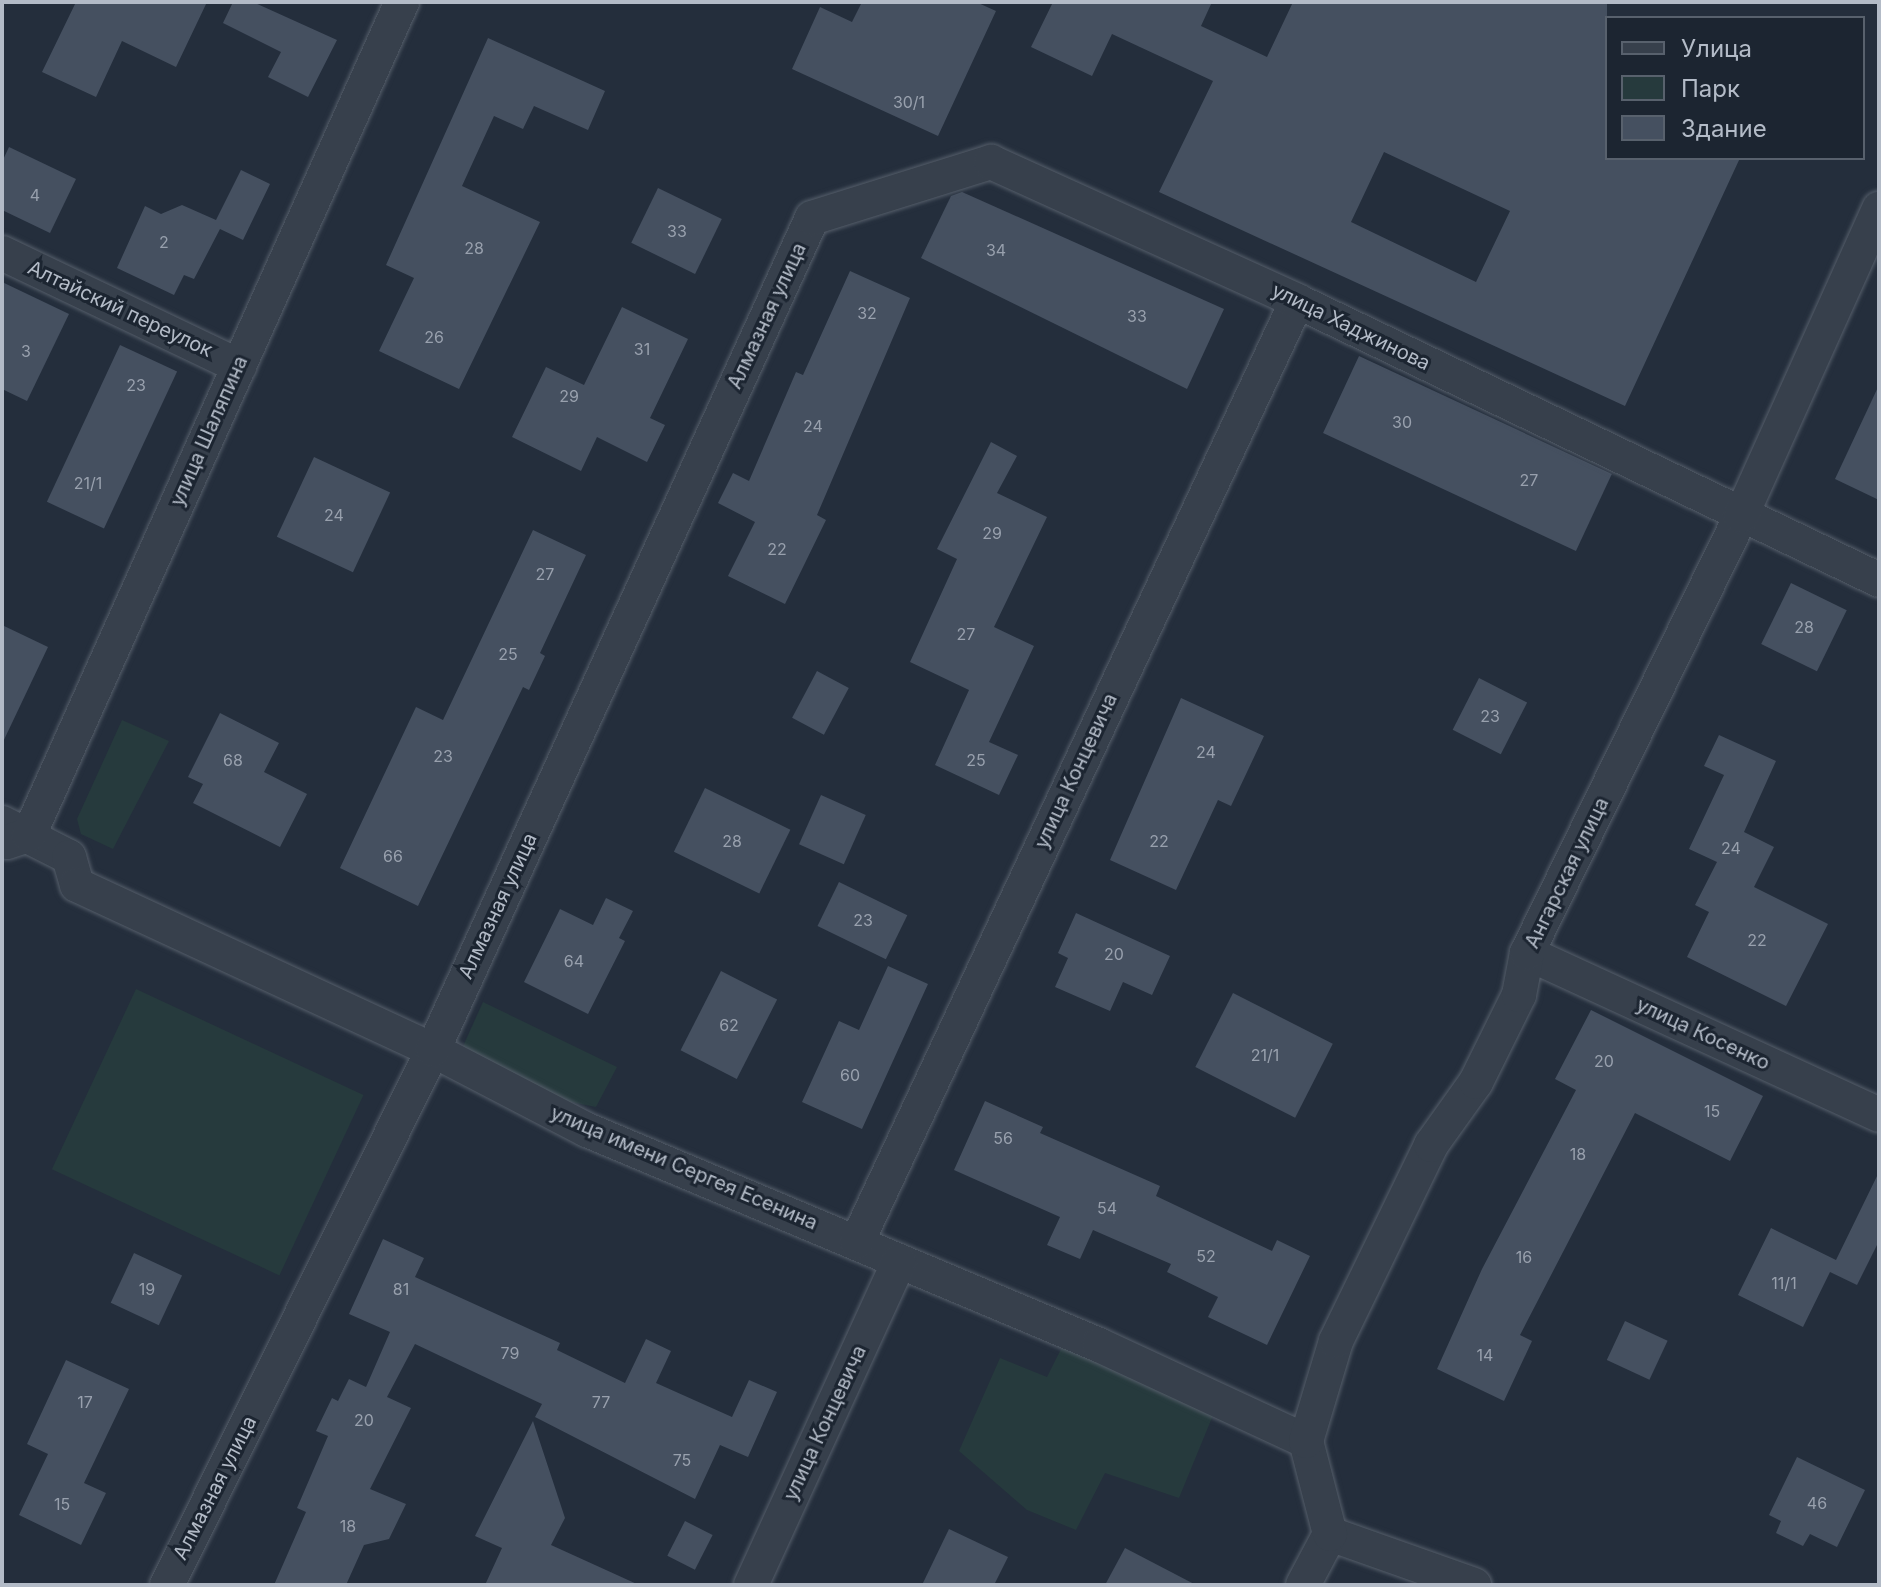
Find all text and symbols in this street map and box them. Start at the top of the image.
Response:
legend [1605,16,1865,160]
text: Улица [1681,34,1752,63]
text: Парк [1681,74,1740,103]
house number: 30/1 [893,92,925,112]
text: Здание [1681,114,1767,143]
house number: 4 [30,185,40,205]
house number: 33 [667,221,687,241]
house number: 2 [159,232,169,252]
house number: 28 [464,238,484,258]
street label: Алмазная улица [723,239,811,393]
house number: 34 [986,240,1006,260]
street label: Алтайский переулок [24,256,216,362]
street label: улица Хаджинова [1268,278,1434,376]
house number: 32 [857,303,877,323]
house number: 33 [1127,306,1147,326]
house number: 26 [424,327,444,347]
house number: 31 [634,339,650,359]
house number: 3 [21,341,31,361]
street label: улица Шаляпина [165,352,253,510]
house number: 23 [126,375,146,395]
house number: 29 [559,386,579,406]
house number: 30 [1392,412,1412,432]
house number: 24 [803,416,823,436]
house number: 27 [1520,470,1538,490]
house number: 21/1 [74,473,102,493]
house number: 24 [324,505,344,525]
house number: 29 [982,523,1002,543]
house number: 22 [767,539,787,559]
house number: 27 [536,564,554,584]
house number: 28 [1794,617,1814,637]
house number: 27 [957,624,975,644]
house number: 25 [498,644,518,664]
street label: улица Концевича [1030,690,1122,852]
house number: 23 [1480,706,1500,726]
house number: 24 [1196,742,1216,762]
house number: 23 [433,746,453,766]
house number: 68 [223,750,243,770]
house number: 25 [966,750,986,770]
street label: Ангарская улица [1520,794,1614,952]
street label: Алмазная улица [454,829,542,983]
house number: 28 [722,831,742,851]
house number: 22 [1149,831,1169,851]
house number: 24 [1721,838,1741,858]
house number: 66 [383,846,403,866]
house number: 23 [853,910,873,930]
house number: 22 [1747,930,1767,950]
house number: 20 [1104,944,1124,964]
house number: 64 [564,951,584,971]
street label: улица Косенко [1632,993,1774,1075]
house number: 62 [719,1015,739,1035]
house number: 21/1 [1251,1045,1279,1065]
house number: 20 [1594,1051,1614,1071]
house number: 60 [840,1065,860,1085]
street label: улица имени Сергея Есенина [547,1101,821,1235]
house number: 15 [1704,1101,1720,1121]
house number: 56 [993,1128,1013,1148]
house number: 18 [1570,1144,1586,1164]
house number: 54 [1097,1198,1117,1218]
house number: 52 [1196,1246,1216,1266]
house number: 16 [1516,1247,1532,1267]
house number: 11/1 [1771,1273,1797,1293]
house number: 19 [139,1279,155,1299]
house number: 81 [393,1279,409,1299]
street label: улица Концевича [779,1342,871,1504]
house number: 79 [501,1343,519,1363]
house number: 14 [1477,1345,1493,1365]
house number: 17 [77,1392,93,1412]
house number: 77 [592,1392,610,1412]
house number: 20 [354,1410,374,1430]
street label: Алмазная улица [168,1412,262,1564]
house number: 75 [673,1450,691,1470]
house number: 46 [1807,1493,1827,1513]
house number: 15 [54,1494,70,1514]
house number: 18 [340,1516,356,1536]

